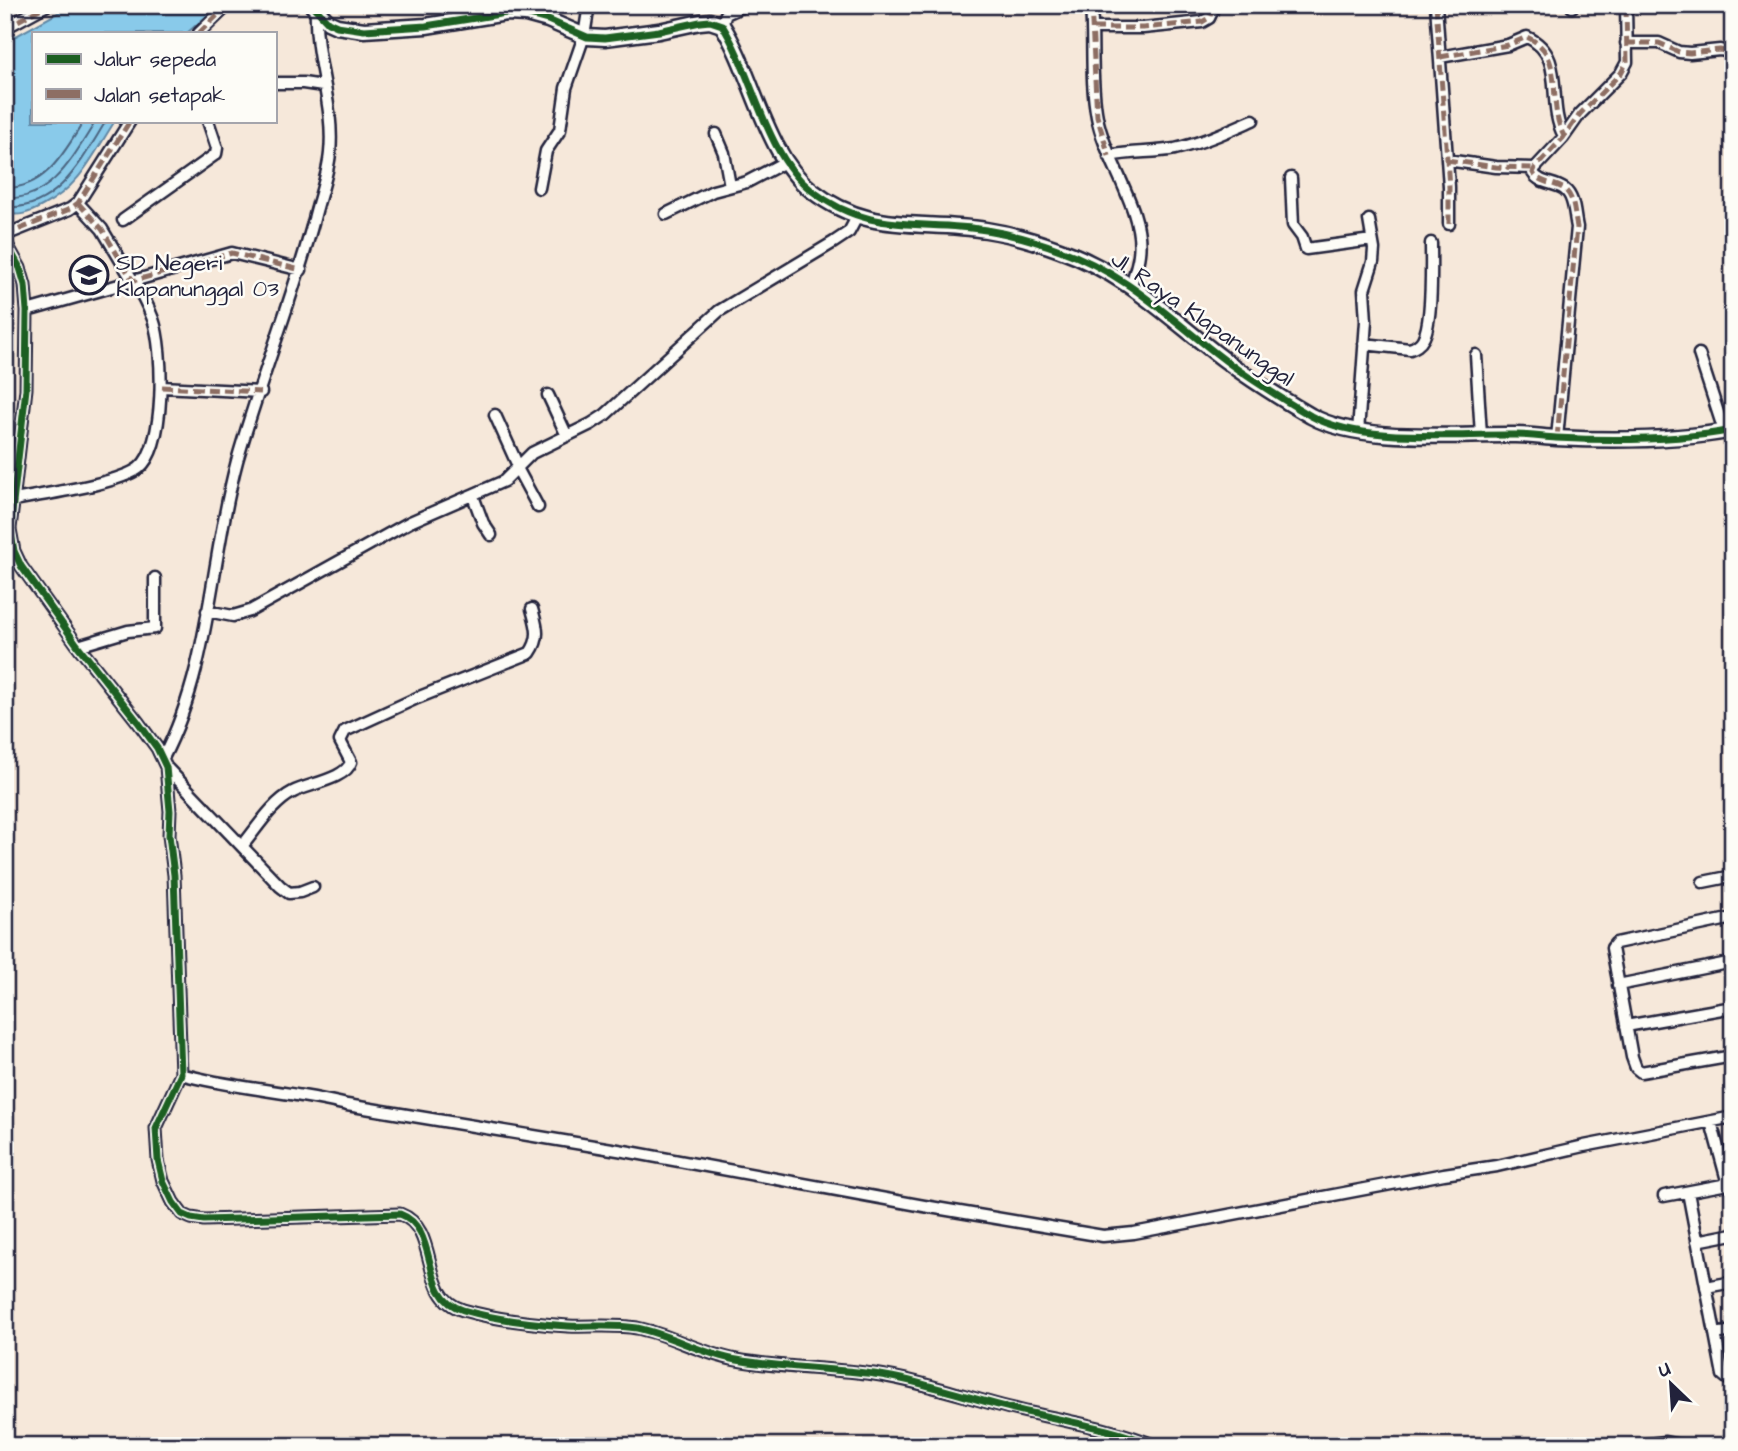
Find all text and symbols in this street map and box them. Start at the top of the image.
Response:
legend [32,32,276,122]
text: Jalur sepeda [94,45,216,75]
text: Jalan setapak [94,81,225,111]
street label: Jl. Raya Klapanunggal [1104,243,1301,395]
place label: SD Negeri Klapanunggal 03 [116,247,279,306]
school or university icon: SD Negeri Klapanunggal 03 [68,254,110,296]
north arrow [1636,1350,1706,1420]
text: U [1654,1355,1675,1384]

